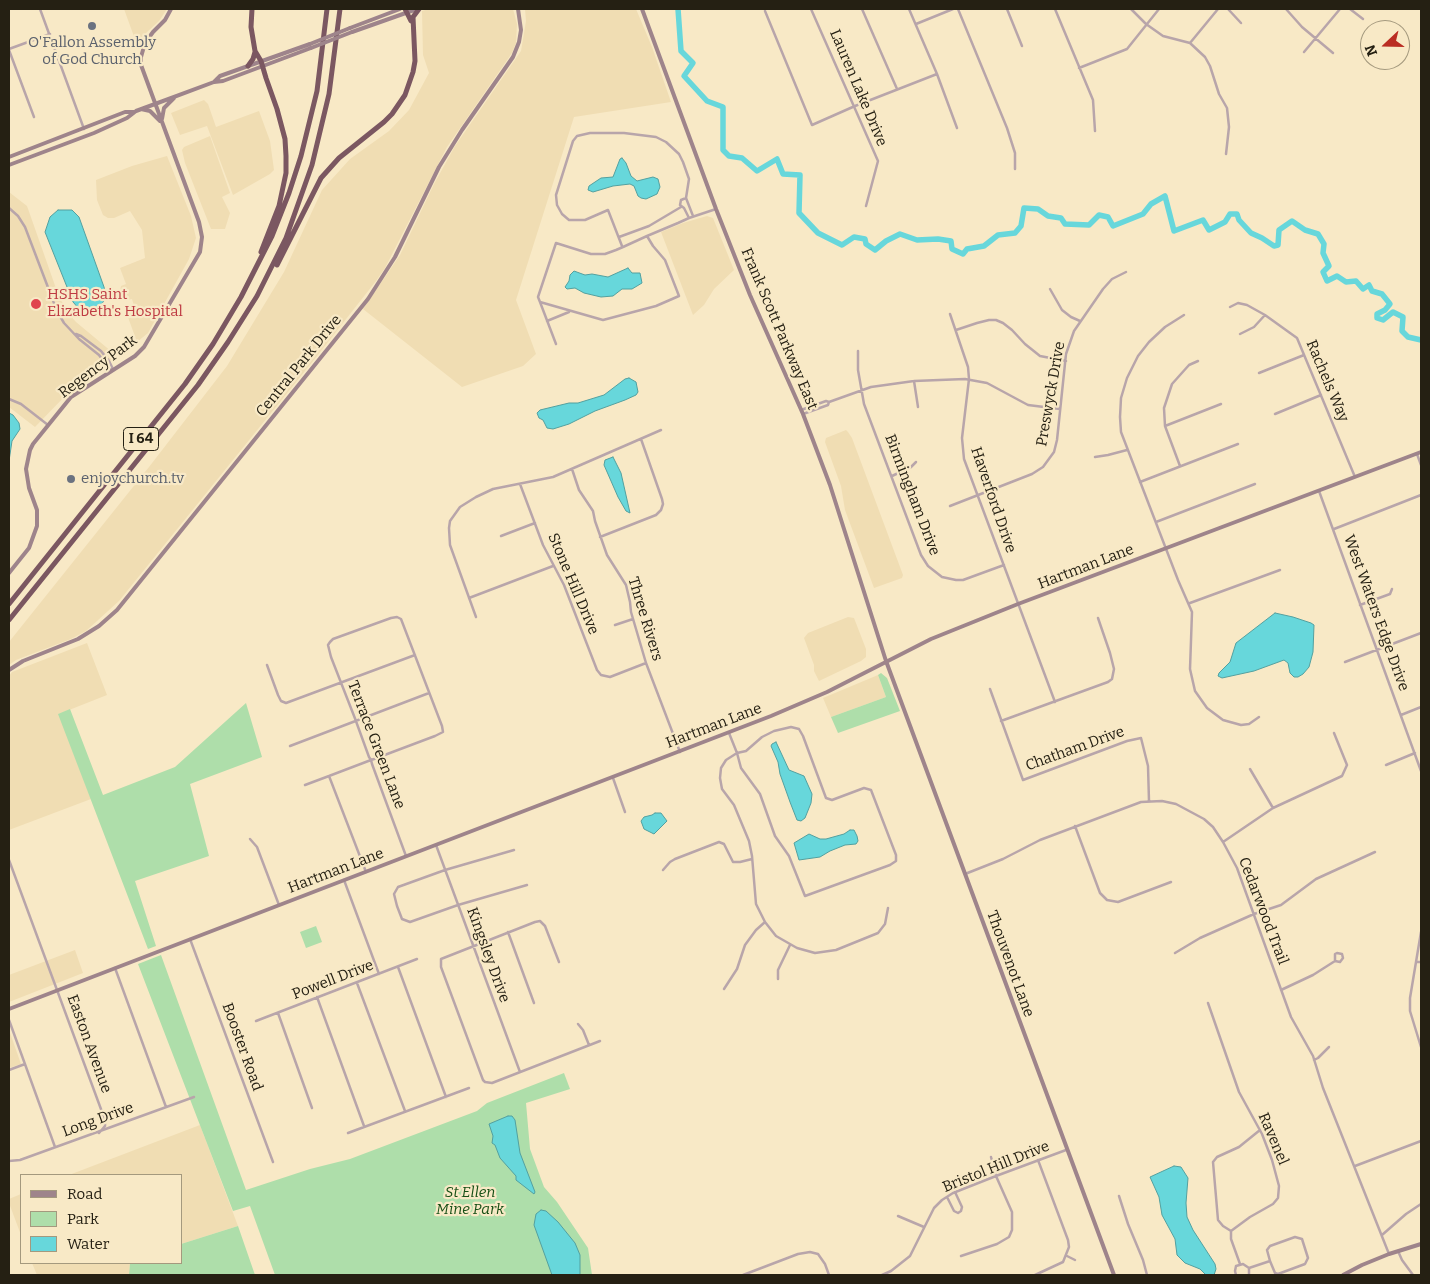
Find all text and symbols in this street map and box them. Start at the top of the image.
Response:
marker: O'Fallon Assembly of God Church [86,20,98,32]
north arrow [1360,20,1410,70]
street label: Lauren Lake Drive [825,27,891,149]
place label: O'Fallon Assembly of God Church [28,34,156,69]
text: N [1362,42,1381,58]
street label: Frank Scott Parkway East [737,245,821,413]
place label: HSHS Saint Elizabeth's Hospital [47,286,183,321]
marker: HSHS Saint Elizabeth's Hospital [29,297,43,311]
street label: Central Park Drive [252,312,346,420]
street label: Regency Park [55,332,141,402]
street label: Rachels Way [1302,337,1352,425]
street label: Preswyck Drive [1033,340,1069,448]
road number: I 64 [124,428,158,450]
street label: Birmingham Drive [881,432,943,558]
street label: Haverford Drive [966,445,1020,555]
place label: enjoychurch.tv [81,470,184,488]
marker: enjoychurch.tv [65,473,77,485]
street label: Stone Hill Drive [544,531,602,637]
street label: West Waters Edge Drive [1339,533,1413,693]
street label: Hartman Lane [1036,541,1136,593]
street label: Three Rivers [624,575,666,663]
street label: Terrace Green Lane [343,678,409,812]
street label: Hartman Lane [664,700,764,752]
street label: Chatham Drive [1023,723,1127,775]
street label: Hartman Lane [286,845,386,897]
street label: Cedarwood Trail [1234,855,1292,967]
street label: Kingsley Drive [462,905,514,1005]
street label: Thouvenot Lane [982,908,1038,1020]
street label: Powell Drive [290,956,376,1004]
street label: Easton Avenue [63,992,115,1096]
street label: Booster Road [218,1001,266,1093]
street label: Long Drive [60,1099,136,1141]
street label: Ravenel [1254,1110,1292,1168]
street label: Bristol Hill Drive [940,1137,1052,1197]
legend [20,1174,182,1264]
park label: St Ellen Mine Park [436,1184,504,1219]
text: Road [67,1185,102,1203]
text: Park [67,1210,99,1228]
text: Water [67,1235,109,1253]

